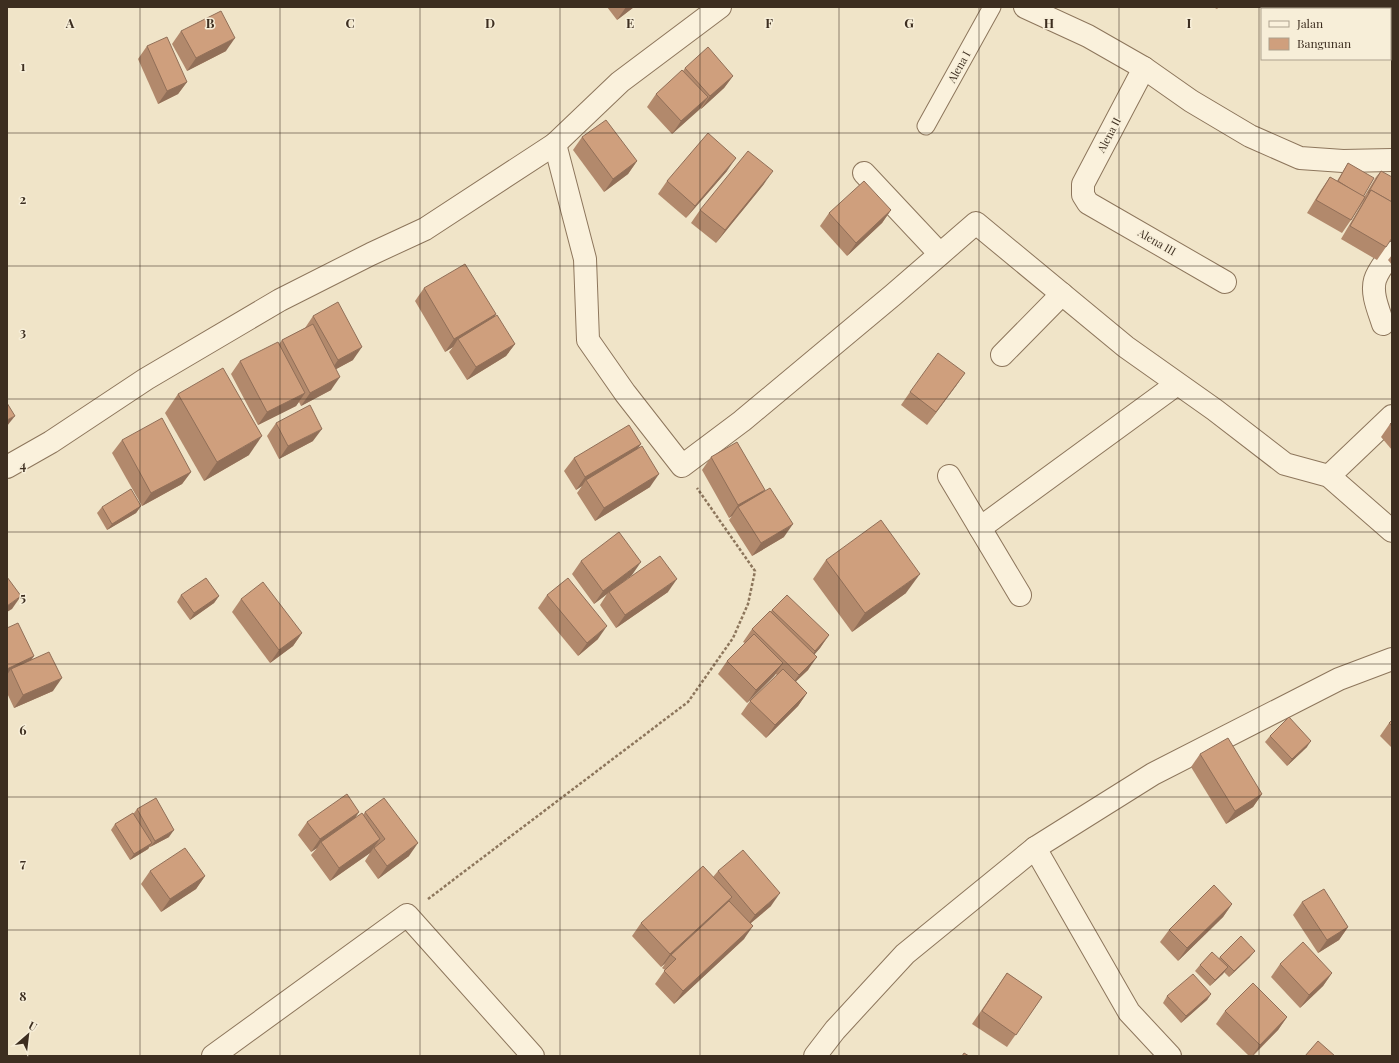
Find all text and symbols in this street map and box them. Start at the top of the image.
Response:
legend [1261,8,1391,60]
text: A [65,14,75,31]
text: B [206,14,215,31]
text: C [345,14,355,31]
text: D [485,14,495,31]
text: E [626,14,634,31]
text: F [765,14,773,31]
text: G [904,14,914,31]
text: H [1044,14,1054,31]
text: I [1187,14,1192,31]
text: Jalan [1296,15,1323,31]
text: Bangunan [1297,35,1351,51]
street label: Alena I [943,48,973,86]
text: 1 [21,57,26,74]
street label: Alena II [1093,114,1124,156]
text: 2 [20,190,27,207]
street label: Alena III [1135,224,1179,259]
text: 3 [20,323,26,340]
text: 4 [20,456,27,473]
text: 5 [20,588,26,605]
text: 6 [19,721,27,738]
text: 7 [20,854,26,871]
text: 8 [19,987,27,1004]
north arrow [8,1015,48,1055]
text: U [26,1017,40,1034]

